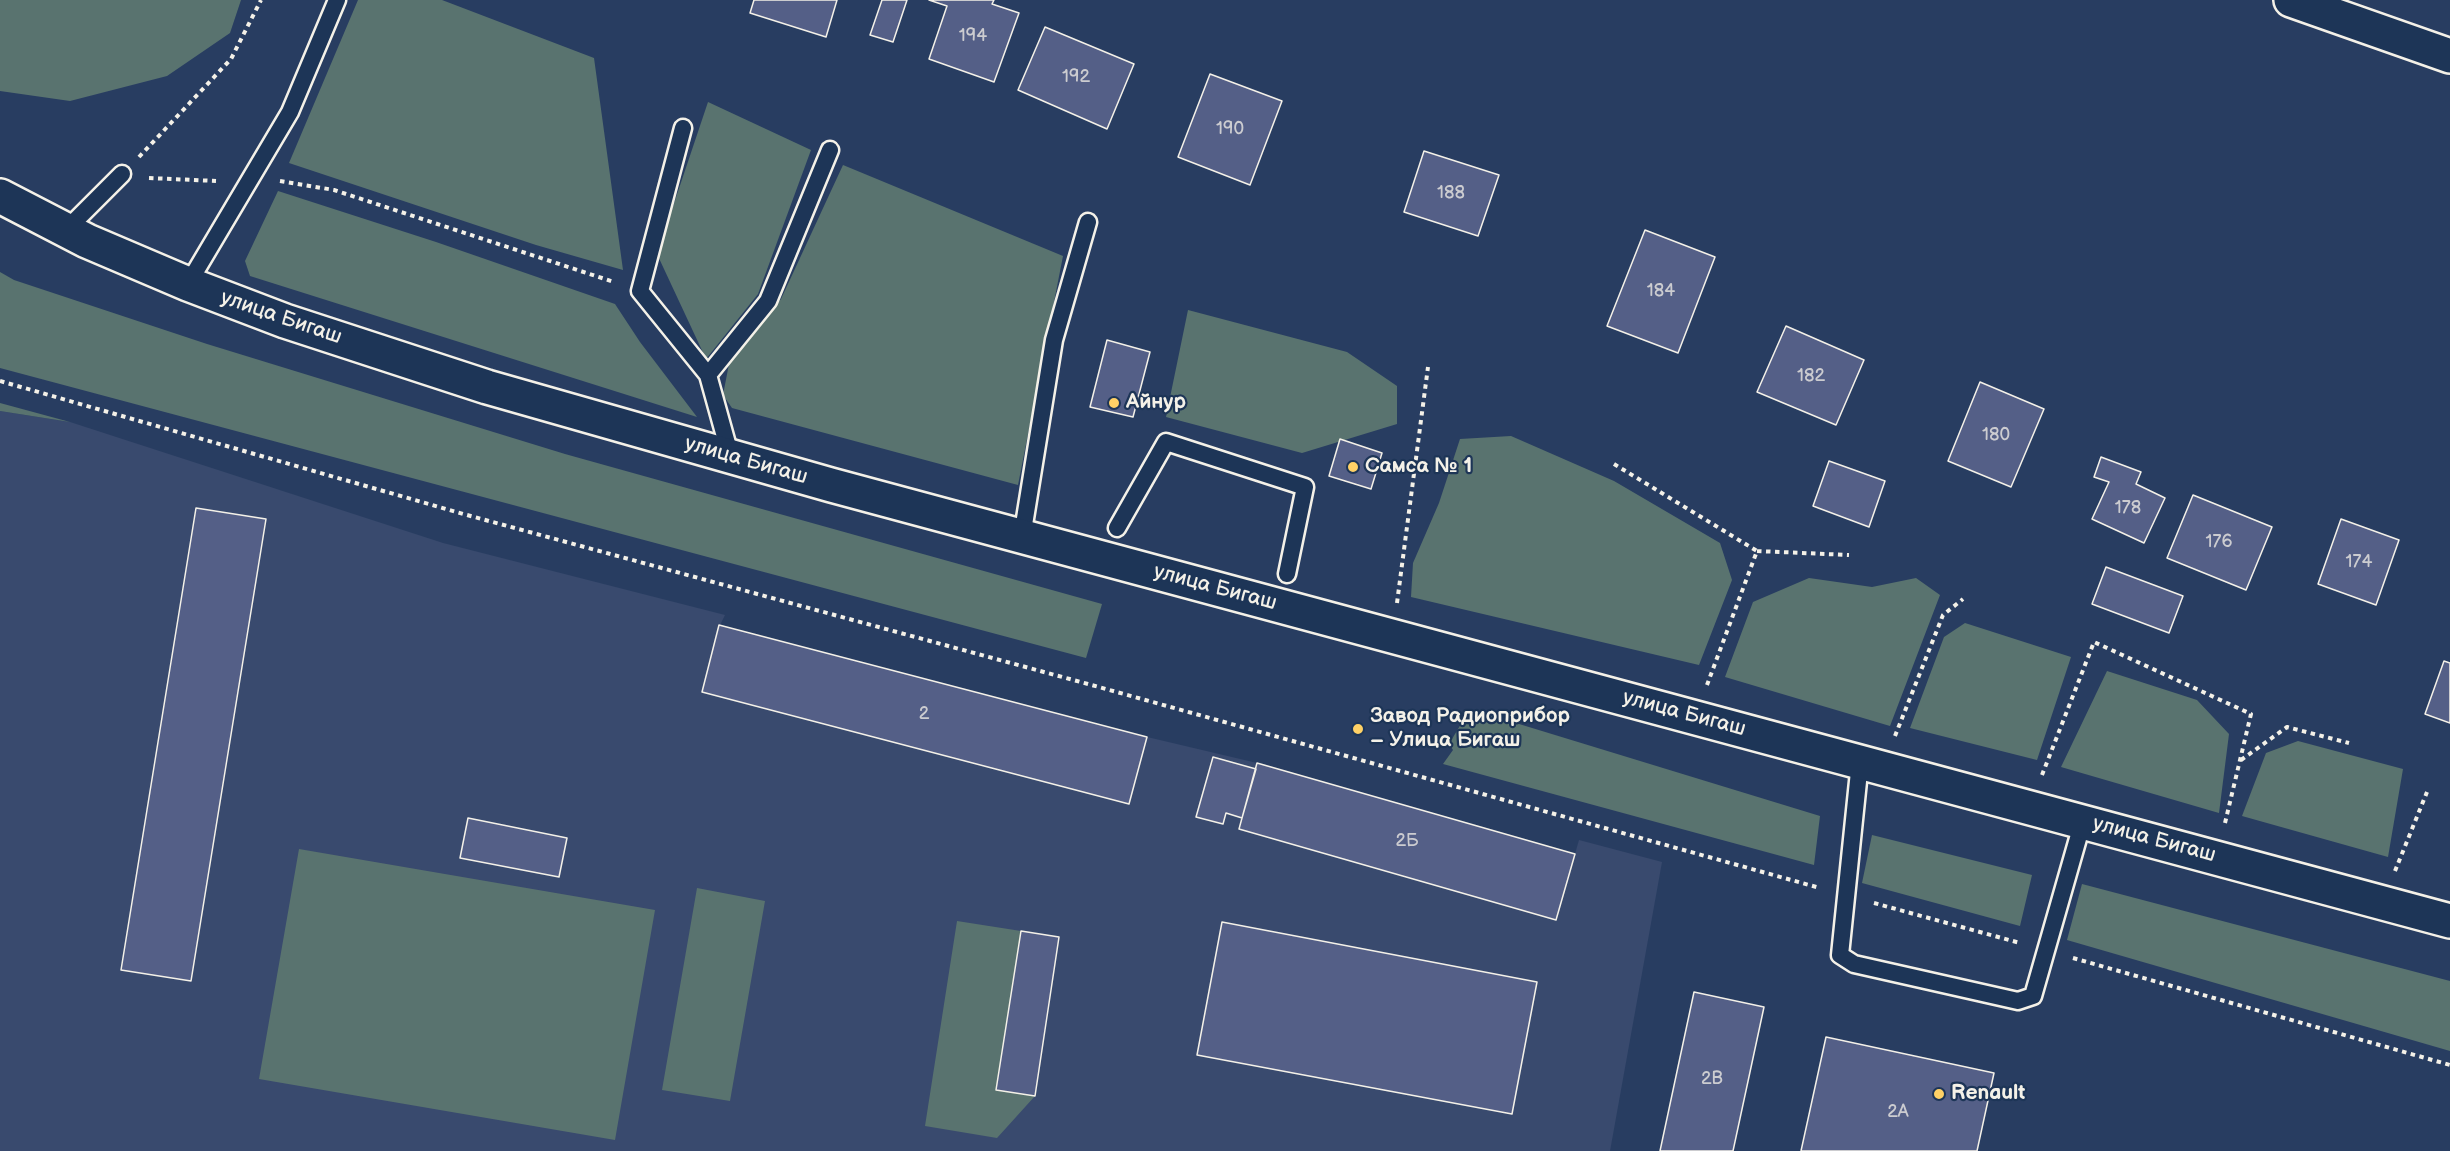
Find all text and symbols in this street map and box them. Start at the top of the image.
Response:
house number: 194 [959,25,987,47]
house number: 192 [1062,66,1090,88]
house number: 190 [1216,118,1244,140]
house number: 188 [1437,182,1465,204]
house number: 184 [1647,280,1675,302]
street label: улица Бигаш [217,286,345,350]
house number: 182 [1797,365,1825,387]
place label: Айнур [1126,390,1186,416]
marker: Айнур [1107,396,1121,410]
house number: 180 [1982,424,2010,446]
street label: улица Бигаш [682,431,810,491]
place label: Самса № 1 [1365,454,1472,480]
marker: Самса № 1 [1346,460,1360,474]
house number: 178 [2115,497,2141,519]
house number: 176 [2206,531,2232,553]
house number: 174 [2346,551,2372,573]
street label: улица Бигаш [1151,559,1279,617]
street label: улица Бигаш [1620,685,1748,743]
house number: 2 [919,703,929,725]
place label: Завод Радиоприбор – Улица Бигаш [1370,704,1570,754]
marker: Завод Радиоприбор – Улица Бигаш [1351,722,1365,736]
street label: улица Бигаш [2090,811,2218,869]
house number: 2Б [1395,830,1419,852]
house number: 2В [1701,1068,1723,1090]
place label: Renault [1951,1081,2025,1107]
marker: Renault [1932,1087,1946,1101]
house number: 2А [1887,1101,1909,1123]

